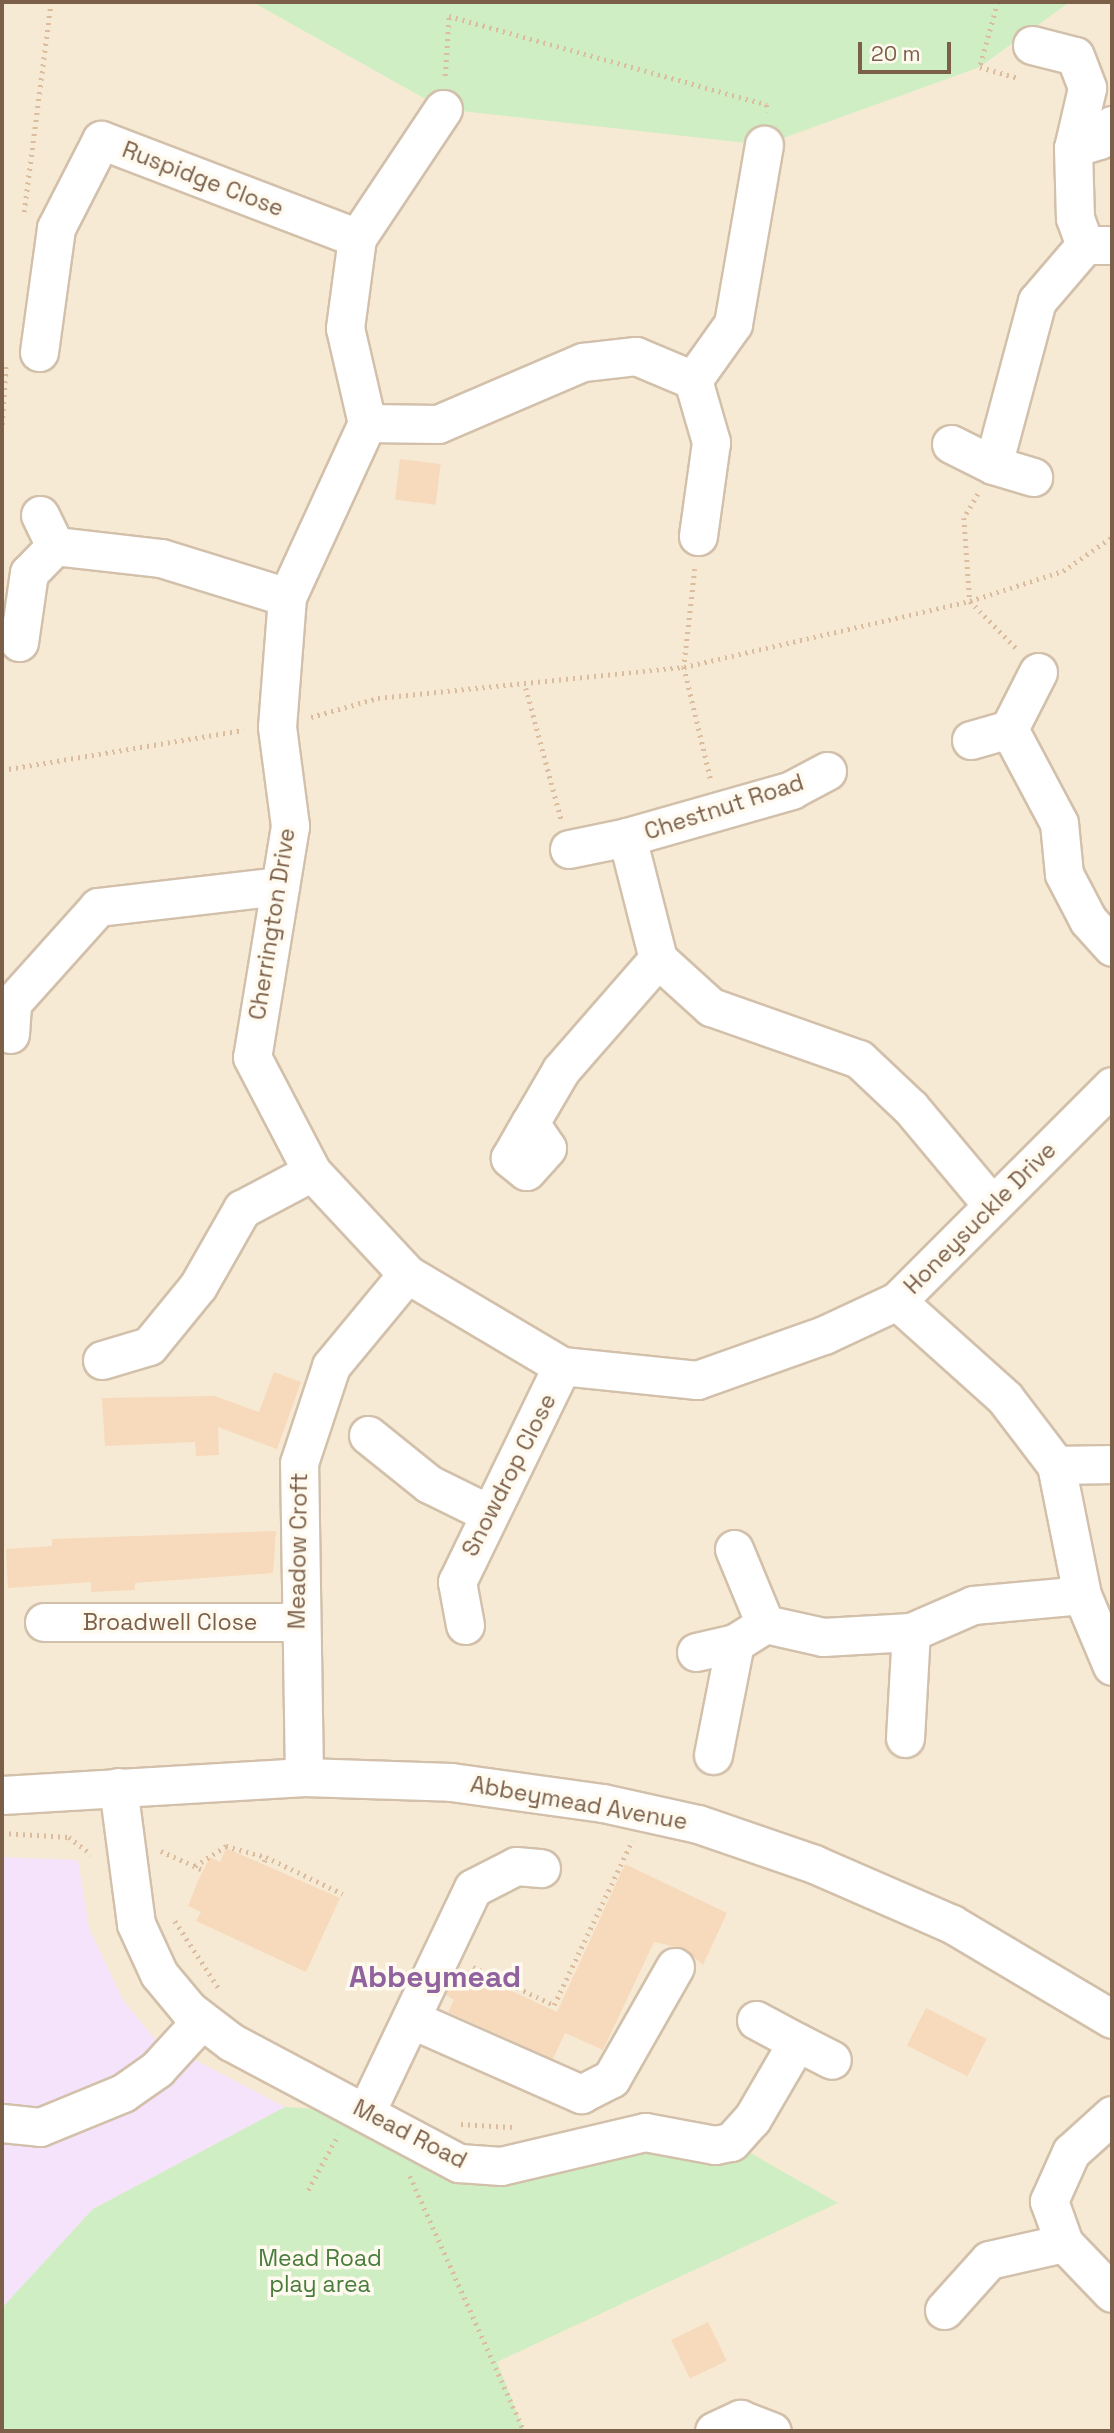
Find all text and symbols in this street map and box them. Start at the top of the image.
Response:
scale bar [862,28,955,72]
text: 20 m [871,40,921,67]
street label: Ruspidge Close [118,136,288,222]
street label: Chestnut Road [641,768,807,846]
street label: Cherrington Drive [243,826,301,1022]
street label: Honeysuckle Drive [898,1136,1062,1300]
street label: Snowdrop Close [456,1389,562,1561]
street label: Meadow Croft [283,1472,313,1630]
street label: Broadwell Close [83,1608,257,1636]
street label: Abbeymead Avenue [468,1770,690,1836]
district label: Abbeymead [349,1959,521,1995]
street label: Mead Road [349,2094,471,2174]
park label: Mead Road play area [258,2244,382,2298]

